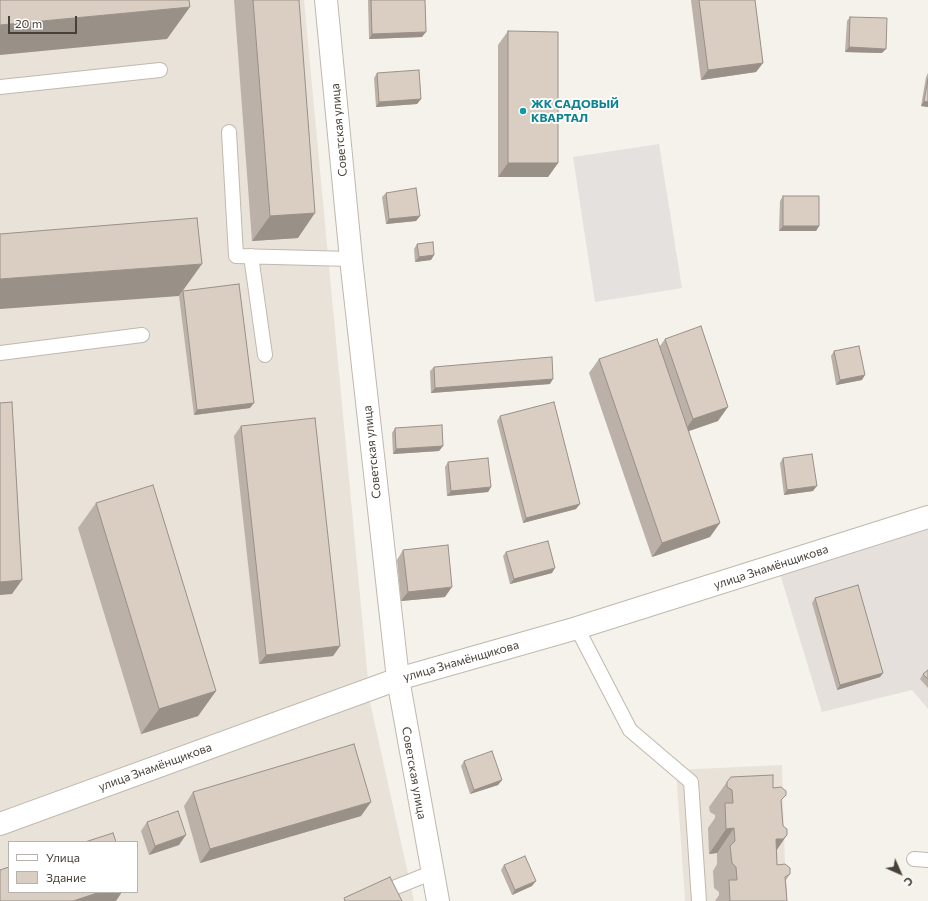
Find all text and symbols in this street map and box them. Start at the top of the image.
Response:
scale bar [10,8,79,34]
text: 20 m [15,16,42,30]
street label: Советская улица [328,83,350,177]
place label: ЖК САДОВЫЙ КВАРТАЛ [531,97,619,125]
marker: ЖК САДОВЫЙ КВАРТАЛ [518,106,528,116]
street label: Советская улица [360,405,384,499]
street label: улица Знамёнщикова [712,542,830,592]
street label: улица Знамёнщикова [401,638,521,684]
street label: Советская улица [399,726,429,820]
street label: улица Знамёнщикова [96,740,214,794]
legend [8,841,138,893]
text: Улица [46,850,80,864]
north arrow [880,853,920,893]
text: Здание [46,870,86,884]
text: С [902,875,916,889]

